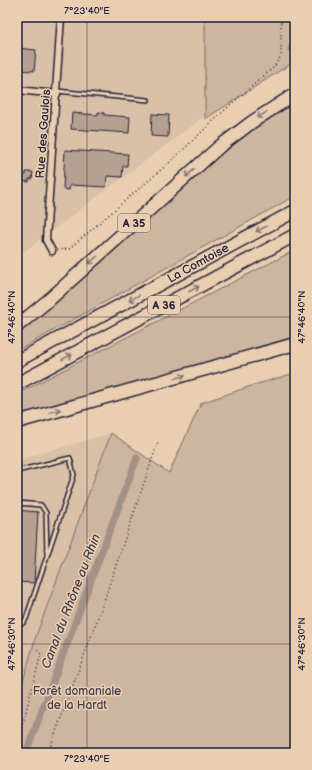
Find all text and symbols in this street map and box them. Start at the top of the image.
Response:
text: 7°23'40"E [64,5,110,17]
street label: Rue des Gaulois [33,89,54,179]
one-way arrow [257,111,268,119]
one-way arrow [185,168,195,177]
road number: A 35 [118,214,150,232]
one-way arrow [255,226,267,233]
street label: La Comtoise [165,240,232,286]
one-way arrow [88,255,99,264]
one-way arrow [187,285,199,293]
text: 47°46'40"N [6,290,18,344]
text: 47°46'40"N [296,290,308,344]
one-way arrow [128,295,140,302]
road number: A 36 [148,296,180,314]
one-way arrow [60,353,72,361]
one-way arrow [173,373,186,380]
one-way arrow [48,407,61,415]
water label: Canal du Rhône au Rhin [38,532,104,671]
text: 47°46'30"N [6,617,18,671]
text: 47°46'30"N [296,617,308,671]
park label: Forêt domaniale de la Hardt [33,684,121,713]
text: 7°23'40"E [64,753,110,765]

